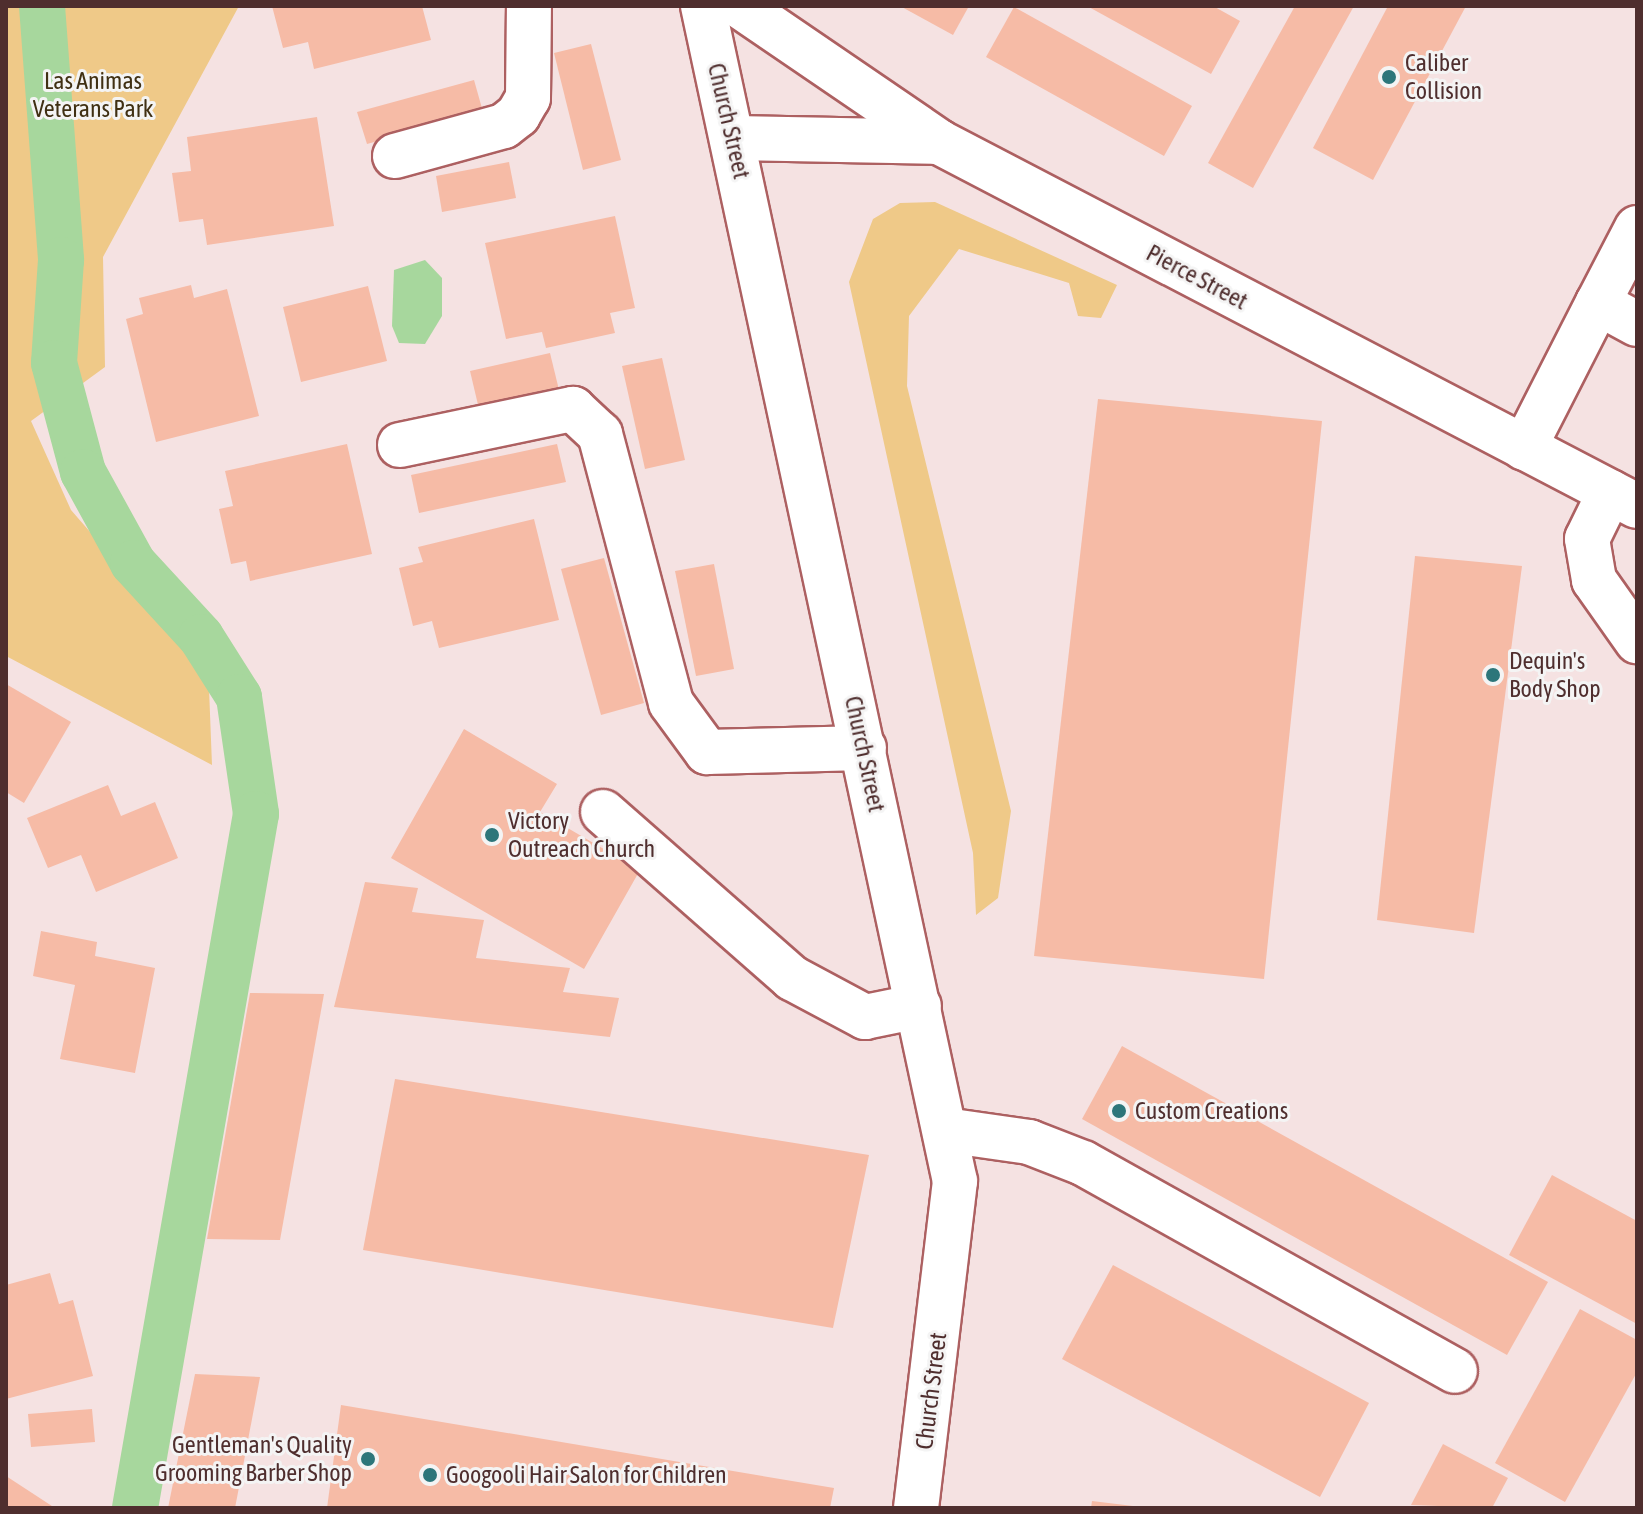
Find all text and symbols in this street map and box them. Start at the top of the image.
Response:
place label: Caliber Collision [1405,49,1482,105]
street label: Church Street [702,60,756,182]
park label: Las Animas Veterans Park [33,67,153,123]
marker: Caliber Collision [1380,68,1398,86]
street label: Pierce Street [1141,238,1253,316]
place label: Dequin's Body Shop [1509,647,1601,703]
marker: Dequin's Body Shop [1484,666,1502,684]
street label: Church Street [839,694,891,814]
place label: Victory Outreach Church [508,807,655,863]
marker: Victory Outreach Church [483,826,501,844]
place label: Custom Creations [1135,1097,1288,1125]
marker: Custom Creations [1110,1102,1128,1120]
street label: Church Street [910,1331,952,1451]
place label: Gentleman's Quality Grooming Barber Shop [155,1431,352,1487]
marker: Gentleman's Quality Grooming Barber Shop [359,1450,377,1468]
place label: Googooli Hair Salon for Children [446,1461,727,1489]
marker: Googooli Hair Salon for Children [421,1466,439,1484]

